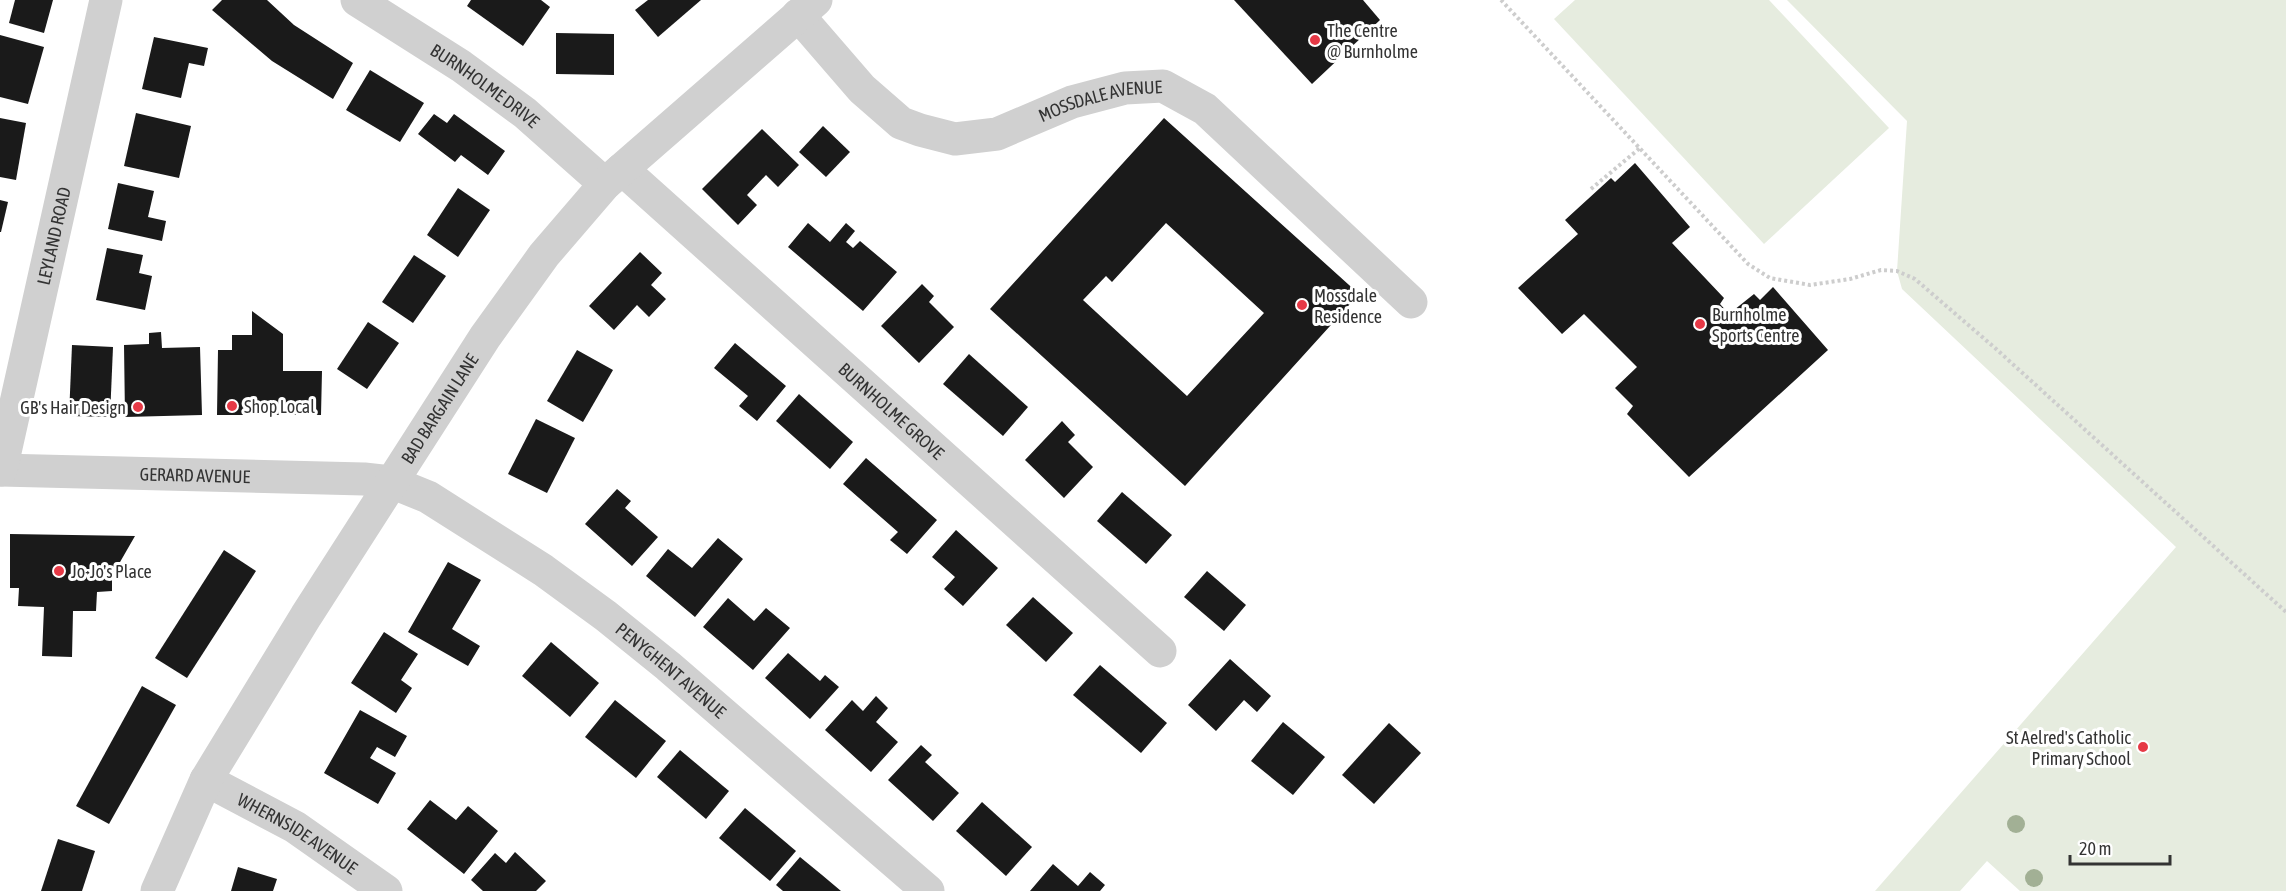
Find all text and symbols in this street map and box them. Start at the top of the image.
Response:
place label: The Centre @ Burnholme [1327,20,1418,62]
marker: The Centre @ Burnholme [1308,33,1322,47]
street label: BURNHOLME DRIVE [427,39,544,132]
street label: MOSSDALE AVENUE [1035,76,1163,126]
street label: LEYLAND ROAD [32,185,74,287]
place label: Mossdale Residence [1314,285,1382,327]
marker: Mossdale Residence [1295,298,1309,312]
place label: Burnholme Sports Centre [1712,304,1799,346]
marker: Burnholme Sports Centre [1693,317,1707,331]
street label: BAD BARGAIN LANE [396,349,482,467]
street label: BURNHOLME GROVE [835,358,949,463]
place label: Shop Local [244,396,315,417]
place label: GB's Hair Design [20,397,126,418]
marker: Shop Local [225,399,239,413]
marker: GB's Hair Design [131,400,145,414]
street label: GERARD AVENUE [139,463,251,487]
place label: Jo-Jo's Place [71,561,152,582]
marker: Jo-Jo's Place [52,564,66,578]
street label: PENYGHENT AVENUE [612,618,731,722]
place label: St Aelred's Catholic Primary School [2006,727,2131,769]
marker: St Aelred's Catholic Primary School [2136,740,2150,754]
street label: WHERNSIDE AVENUE [234,788,362,878]
scale bar [2070,828,2170,866]
text: 20 m [2079,838,2111,859]

